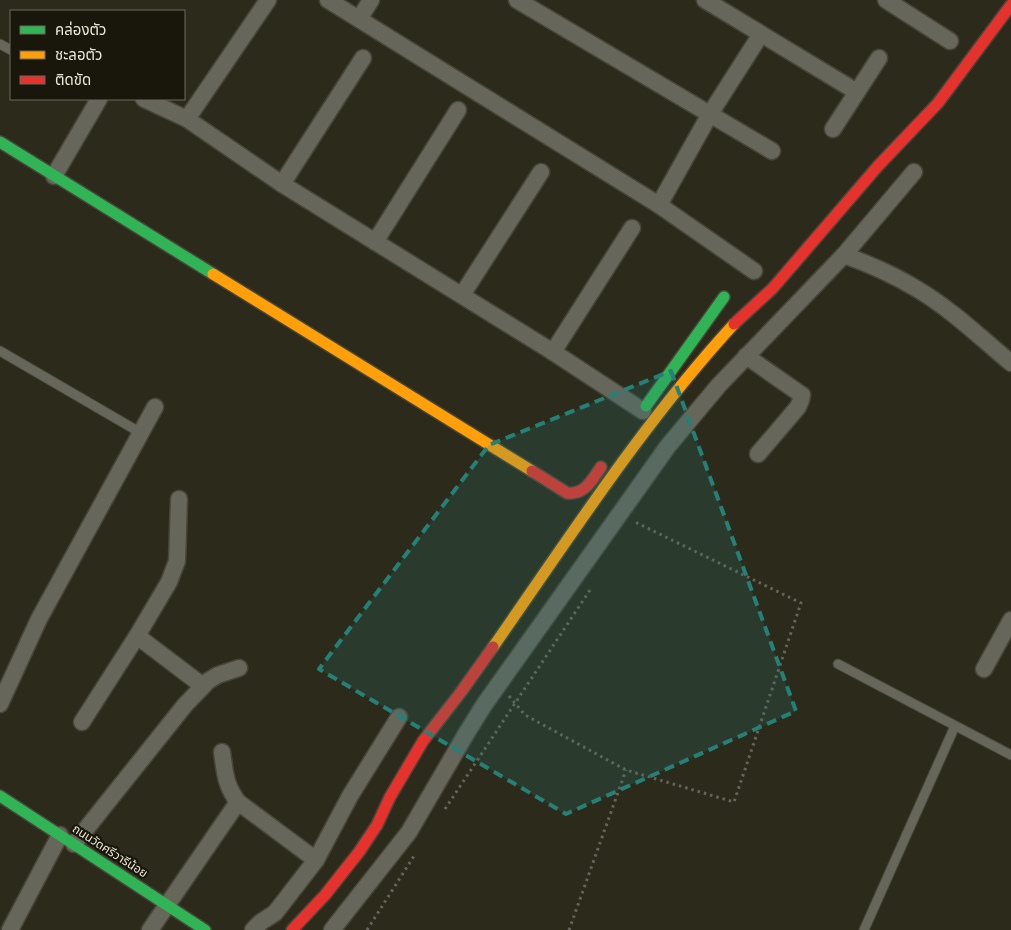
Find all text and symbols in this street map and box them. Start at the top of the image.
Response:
legend [10,10,185,100]
text: คล่องตัว [55,20,106,39]
text: ชะลอตัว [55,45,102,64]
text: ติดขัด [55,70,91,89]
street label: ถนนวัดศรีวารีน้อย [70,821,151,880]

